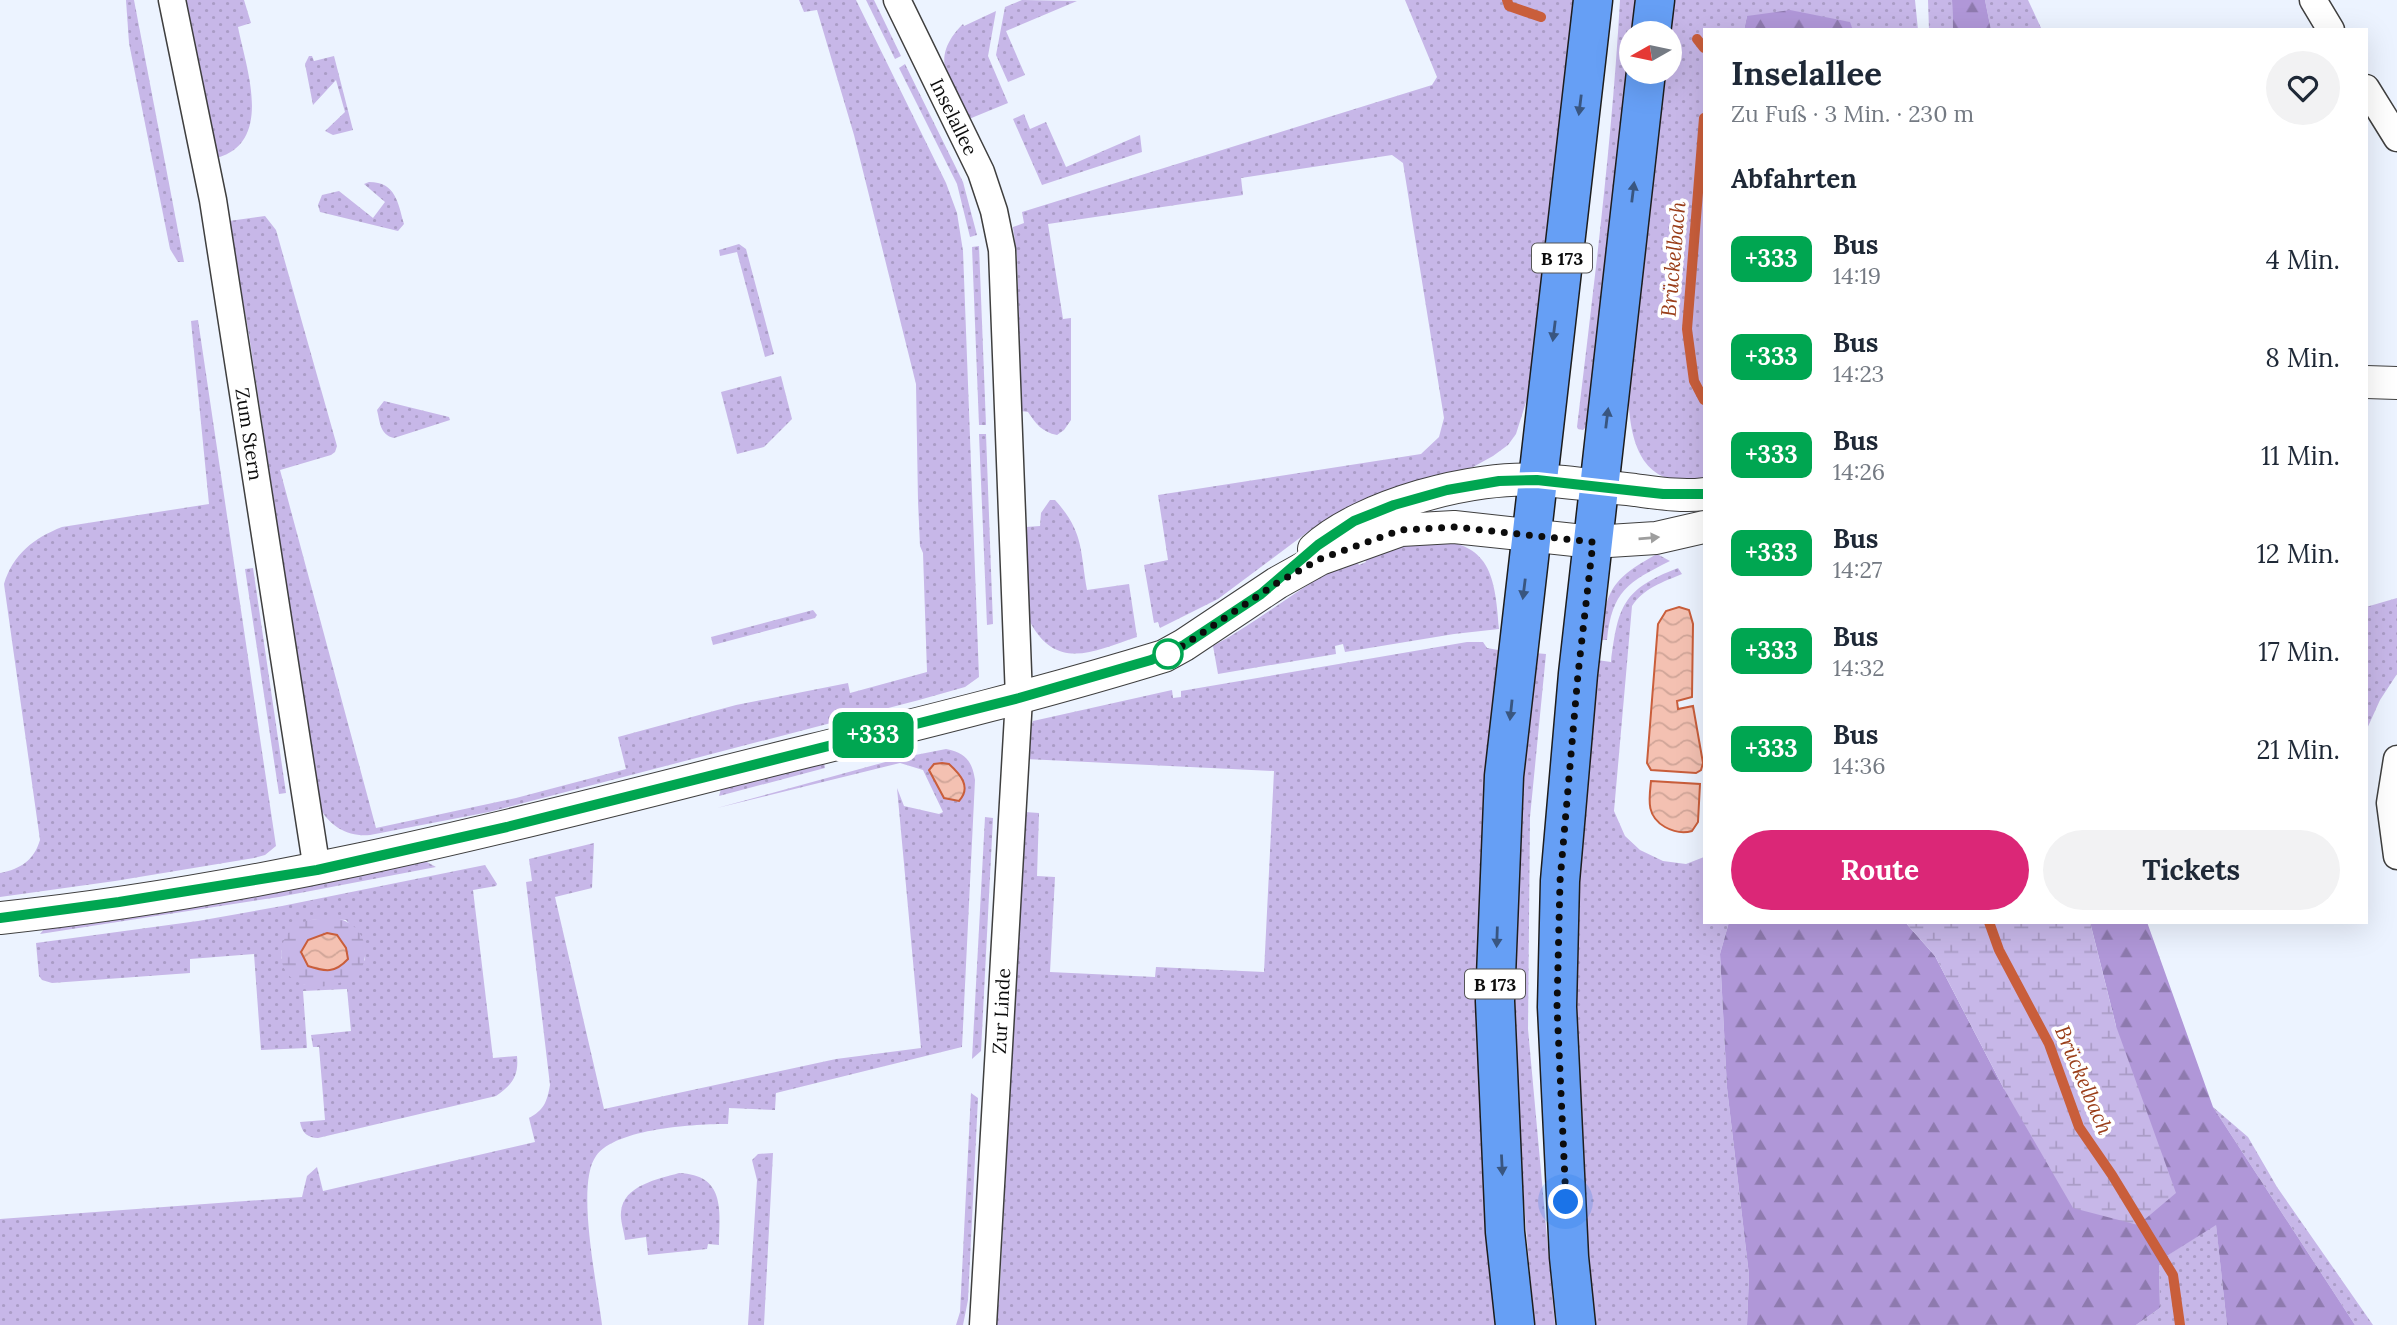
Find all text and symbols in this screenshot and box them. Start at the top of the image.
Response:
north arrow [1619,21,1682,84]
map controls [1619,21,1682,84]
button: heart [2266,51,2340,125]
text: Inselallee [1731,52,1882,94]
street label: Inselallee [925,74,983,159]
one-way arrow [1575,94,1586,116]
text: Zu Fuß · 3 Min. · 230 m [1731,99,1974,128]
text: Abfahrten [1731,162,1857,195]
one-way arrow [1627,181,1638,203]
water label: Brückelbach [1654,200,1692,318]
text: Bus [1833,228,1878,261]
text: +333 [1745,243,1798,274]
text: 4 Min. [2266,243,2340,276]
road number: B 173 [1532,244,1592,272]
text: 14:19 [1833,261,1881,290]
one-way arrow [1549,320,1560,342]
text: Bus [1833,326,1878,359]
text: +333 [1745,341,1798,372]
text: 8 Min. [2265,341,2340,374]
text: 14:23 [1833,359,1884,388]
street label: Zum Stern [230,386,268,482]
one-way arrow [1601,407,1612,429]
text: Bus [1833,424,1878,457]
text: +333 [1745,439,1798,470]
text: 11 Min. [2261,439,2340,472]
text: 14:26 [1833,457,1885,486]
text: Bus [1833,522,1878,555]
one-way arrow [1638,532,1660,543]
text: +333 [1745,537,1798,568]
text: 12 Min. [2256,537,2340,570]
text: 14:27 [1833,555,1882,584]
one-way arrow [1519,578,1530,600]
text: Bus [1833,620,1878,653]
text: +333 [1745,635,1798,666]
text: 17 Min. [2258,635,2340,668]
unlabelled marker [1153,639,1183,669]
text: 14:32 [1833,653,1885,682]
one-way arrow [1505,700,1516,722]
line badge: +333 [824,712,922,758]
text: Bus [1833,718,1878,751]
text: +333 [847,719,899,750]
text: +333 [1745,733,1798,764]
text: 21 Min. [2256,733,2340,766]
text: 14:36 [1833,751,1886,780]
button: Route [1731,830,2029,910]
button: Tickets [2043,830,2340,910]
one-way arrow [1492,927,1503,949]
street label: Zur Linde [987,968,1015,1054]
road number: B 173 [1465,970,1525,999]
water label: Brückelbach [2049,1021,2119,1139]
one-way arrow [1497,1154,1508,1176]
your location [1548,1184,1583,1219]

